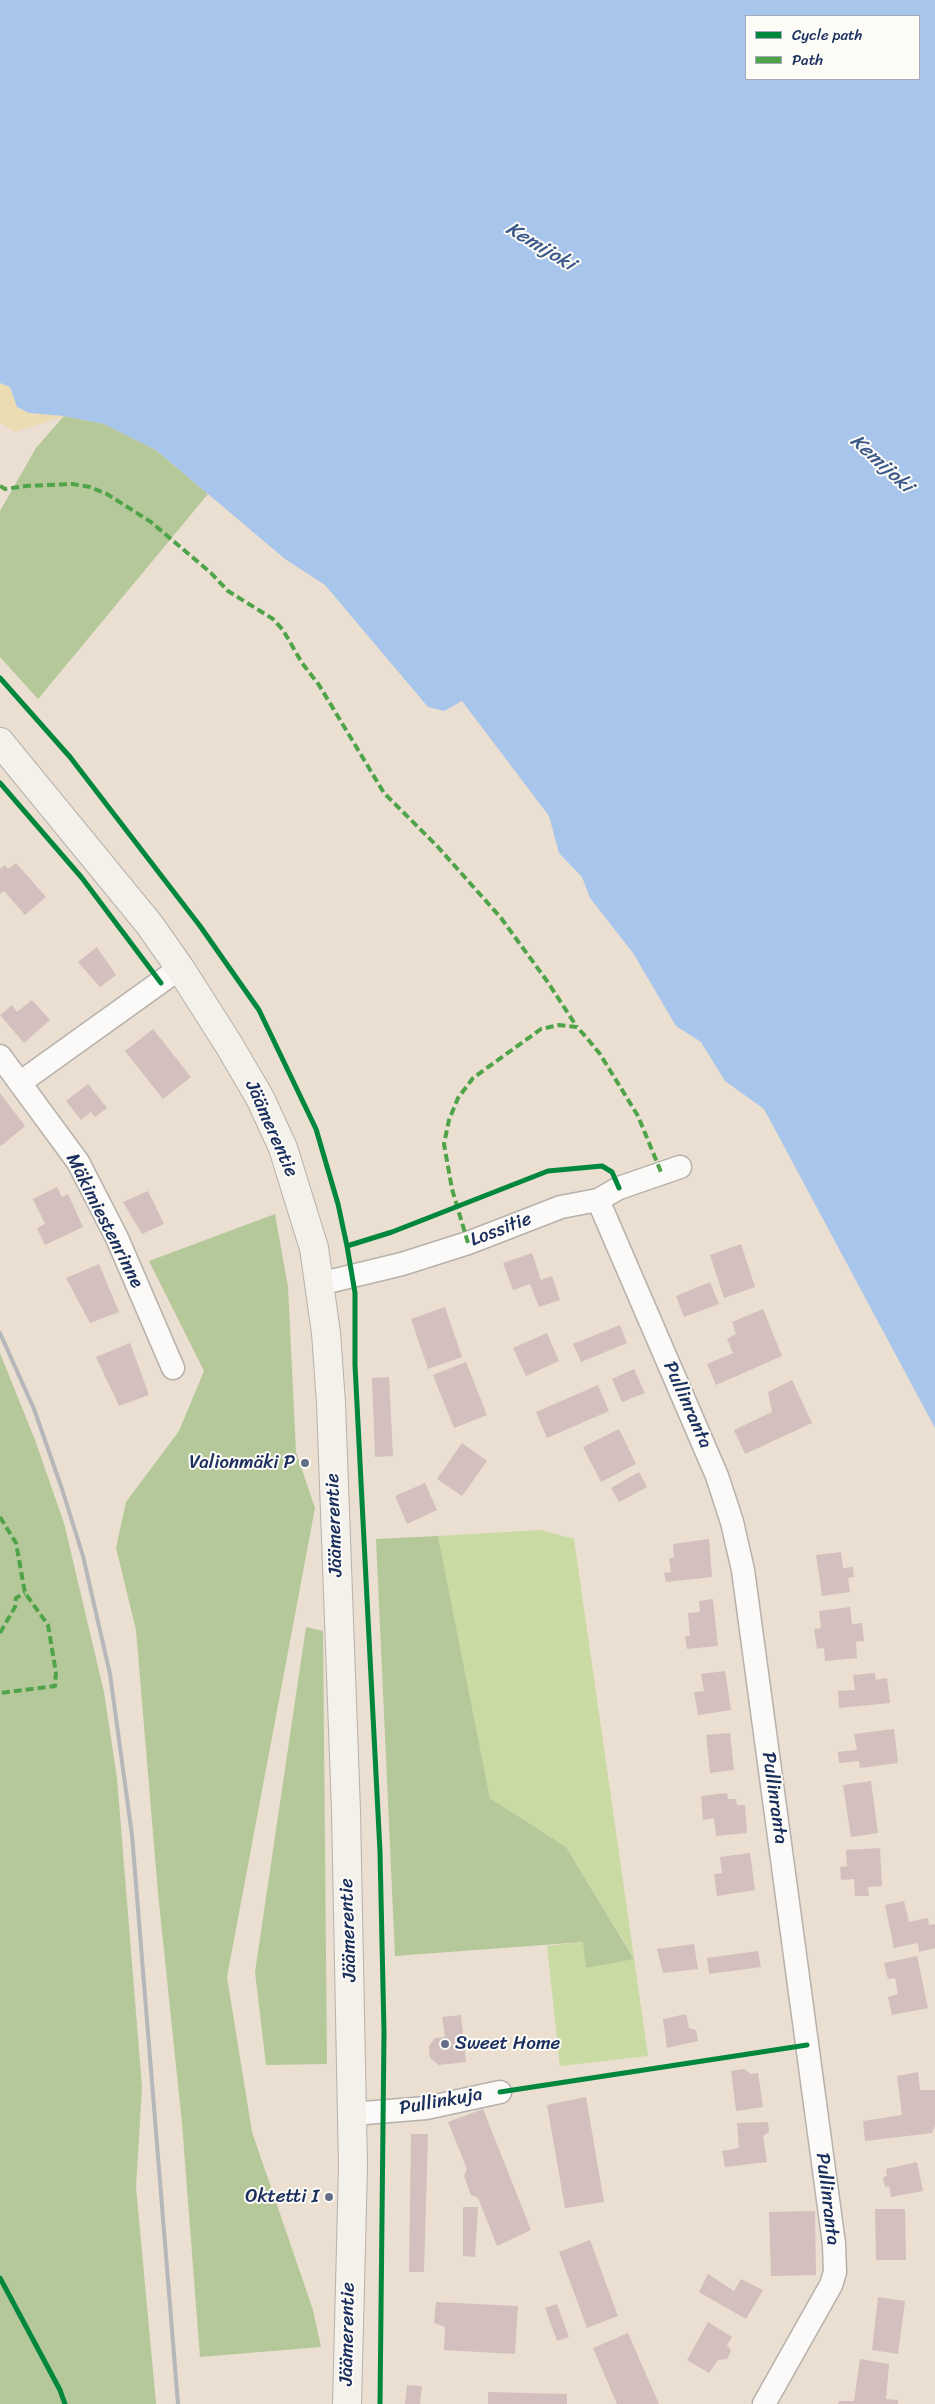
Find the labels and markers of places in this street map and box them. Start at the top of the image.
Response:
place label: Valionmäki P [189,1452,295,1474]
marker: Valionmäki P [299,1457,311,1469]
place label: Sweet Home [455,2033,560,2055]
marker: Sweet Home [439,2038,451,2050]
place label: Oktetti I [245,2186,319,2208]
marker: Oktetti I [323,2191,335,2203]

